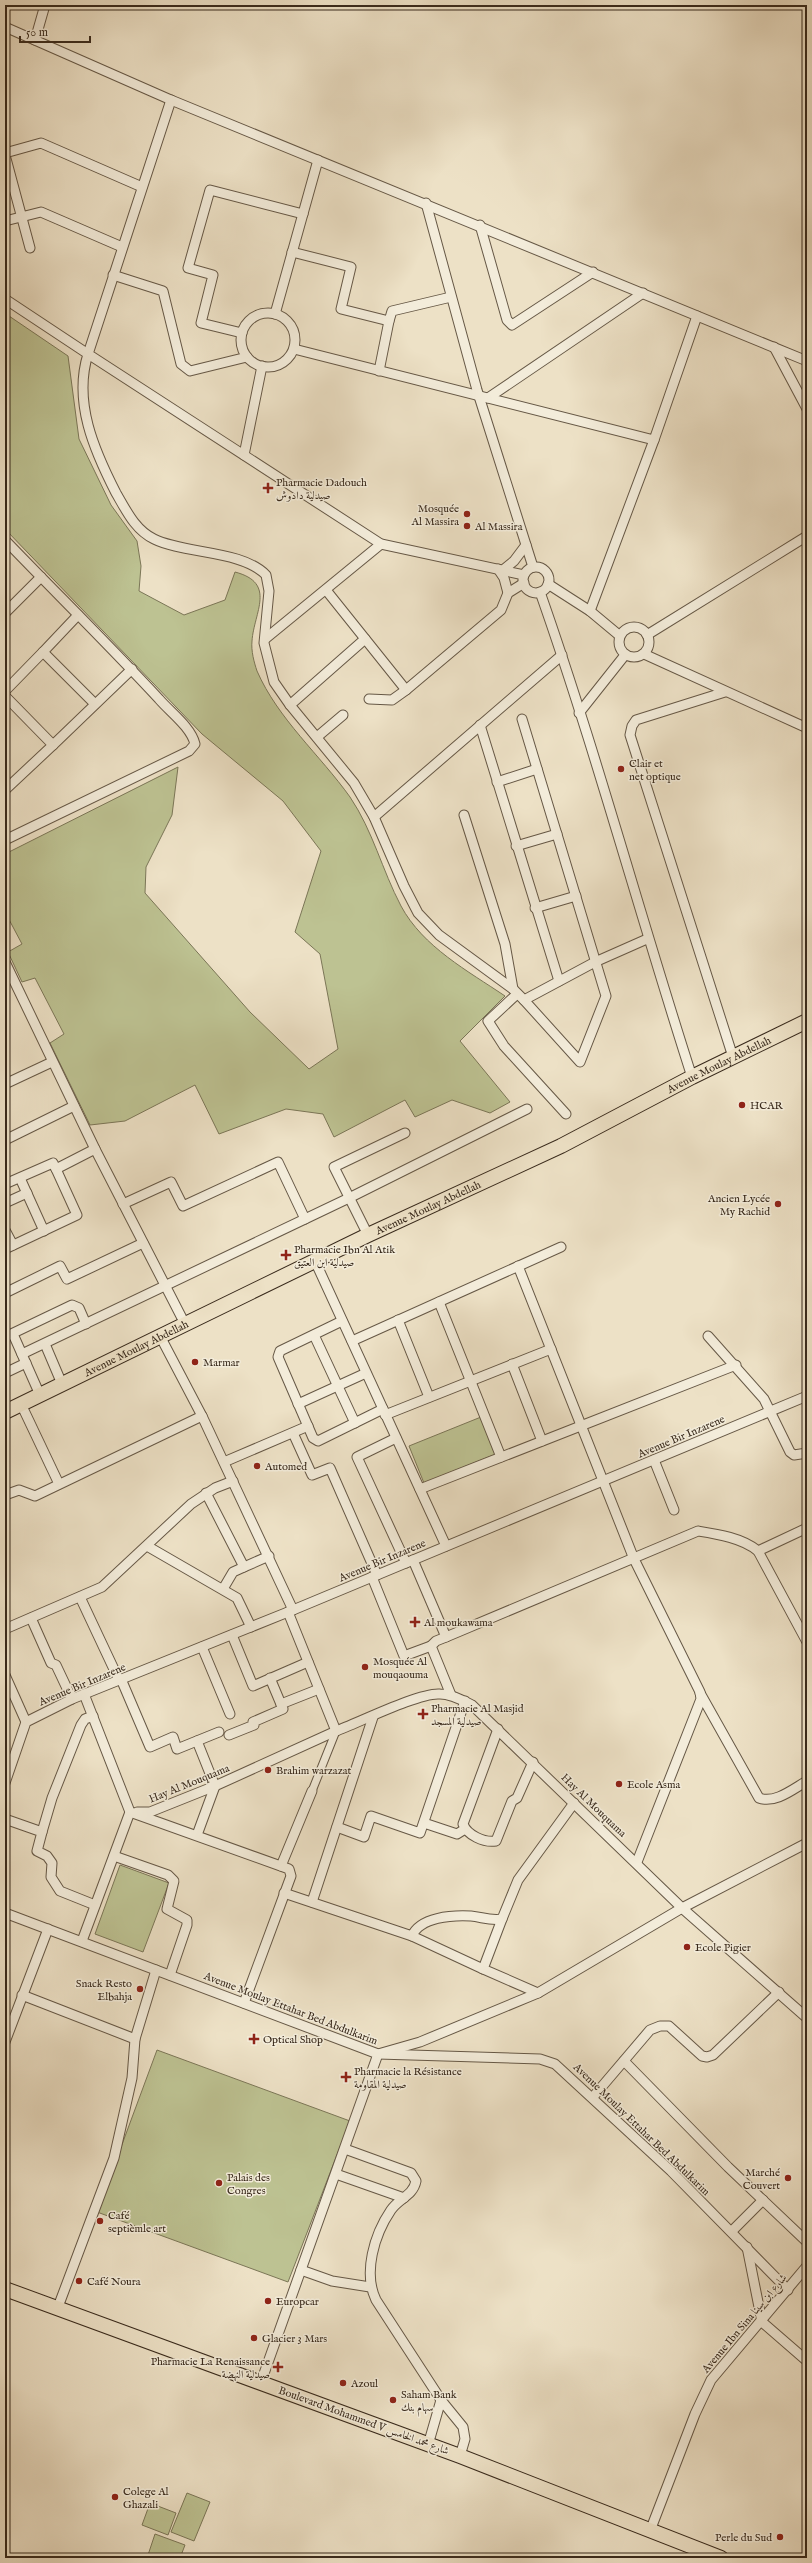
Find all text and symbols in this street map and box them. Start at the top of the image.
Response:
scale bar [20,18,90,44]
text: 50 m [26,25,48,40]
place label: Pharmacie Dadouch صيدلية دادوش [276,476,367,503]
marker: Pharmacie Dadouch صيدلية دادوش [263,483,273,493]
place label: Mosquée Al Massira [411,502,459,529]
marker: Mosquée Al Massira [462,509,472,519]
place label: Al Massira [474,520,523,534]
marker: Al Massira [462,521,472,531]
place label: Clair et net optique [629,757,681,784]
marker: Clair et net optique [616,764,626,774]
street label: Avenue Moulay Abdellah [664,1034,774,1097]
place label: HCAR [750,1099,784,1113]
marker: HCAR [737,1100,747,1110]
street label: Avenue Moulay Abdellah [373,1178,483,1239]
place label: Ancien Lycée My Rachid [707,1192,770,1219]
marker: Ancien Lycée My Rachid [773,1199,783,1209]
place label: Pharmacie Ibn Al Atik صيدلية ابن العتيق [294,1243,395,1270]
marker: Pharmacie Ibn Al Atik صيدلية ابن العتيق [281,1250,291,1260]
street label: Avenue Moulay Abdellah [81,1317,191,1381]
place label: Marmar [203,1356,239,1370]
marker: Marmar [190,1357,200,1367]
street label: Avenue Bir Inzarene [635,1412,727,1462]
place label: Automed [264,1460,307,1474]
marker: Automed [252,1461,262,1471]
street label: Avenue Bir Inzarene [336,1536,428,1586]
marker: Al moukawama [409,1616,421,1628]
place label: Al moukawama [423,1616,493,1630]
place label: Mosquée Al mouqaouma [373,1655,428,1682]
street label: Avenue Bir Inzarene [36,1660,128,1710]
marker: Mosquée Al mouqaouma [360,1662,370,1672]
place label: Pharmacie Al Masjid صيدلية المسجد [431,1702,524,1729]
marker: Pharmacie Al Masjid صيدلية المسجد [418,1709,428,1719]
street label: Hay Al Mouquama [147,1761,232,1806]
place label: Brahim warzazat [276,1764,351,1778]
marker: Brahim warzazat [263,1765,273,1775]
street label: Hay Al Mouquama [558,1771,629,1841]
place label: Ecole Asma [627,1778,680,1792]
marker: Ecole Asma [614,1779,624,1789]
place label: Ecole Pigier [695,1941,751,1955]
marker: Ecole Pigier [682,1942,692,1952]
street label: Avenue Moulay Ettahar Bed Abdulkarim [201,1969,380,2049]
place label: Snack Resto Elbahja [76,1977,132,2004]
marker: Snack Resto Elbahja [135,1984,145,1994]
marker: Optical Shop [248,2033,260,2045]
place label: Optical Shop [263,2033,323,2047]
street label: Avenue Moulay Ettahar Bed Abdulkarim [569,2060,713,2199]
place label: Pharmacie la Résistance صيدلية المقاومة [354,2065,462,2092]
marker: Pharmacie la Résistance صيدلية المقاومة [341,2072,351,2082]
place label: Marché Couvert [743,2166,780,2193]
place label: Palais des Congres [227,2171,270,2198]
marker: Marché Couvert [783,2173,793,2183]
marker: Palais des Congres [214,2178,224,2188]
place label: Café septièmle art [108,2209,166,2236]
marker: Café septièmle art [95,2216,105,2226]
street label: Avenue Ibn Sina شارع ابن سينا [699,2271,792,2378]
place label: Café Noura [87,2275,141,2289]
marker: Café Noura [74,2276,84,2286]
place label: Europcar [276,2295,319,2309]
marker: Europcar [263,2296,273,2306]
place label: Glacier 3 Mars [262,2332,327,2346]
marker: Glacier 3 Mars [249,2333,259,2343]
place label: Pharmacie La Renaissance صيدلية النهضة [151,2355,270,2382]
marker: Pharmacie La Renaissance صيدلية النهضة [273,2362,283,2372]
place label: Azoul [350,2377,378,2391]
marker: Azoul [338,2378,348,2388]
street label: Boulevard Mohammed V شارع محمد الخامس [276,2383,451,2460]
place label: Saham Bank سهام بنك [401,2388,457,2417]
marker: Saham Bank سهام بنك [388,2395,398,2405]
place label: Colege Al Ghazali [123,2485,169,2512]
marker: Colege Al Ghazali [110,2492,120,2502]
place label: Perle du Sud [715,2531,772,2545]
marker: Perle du Sud [775,2532,785,2542]

